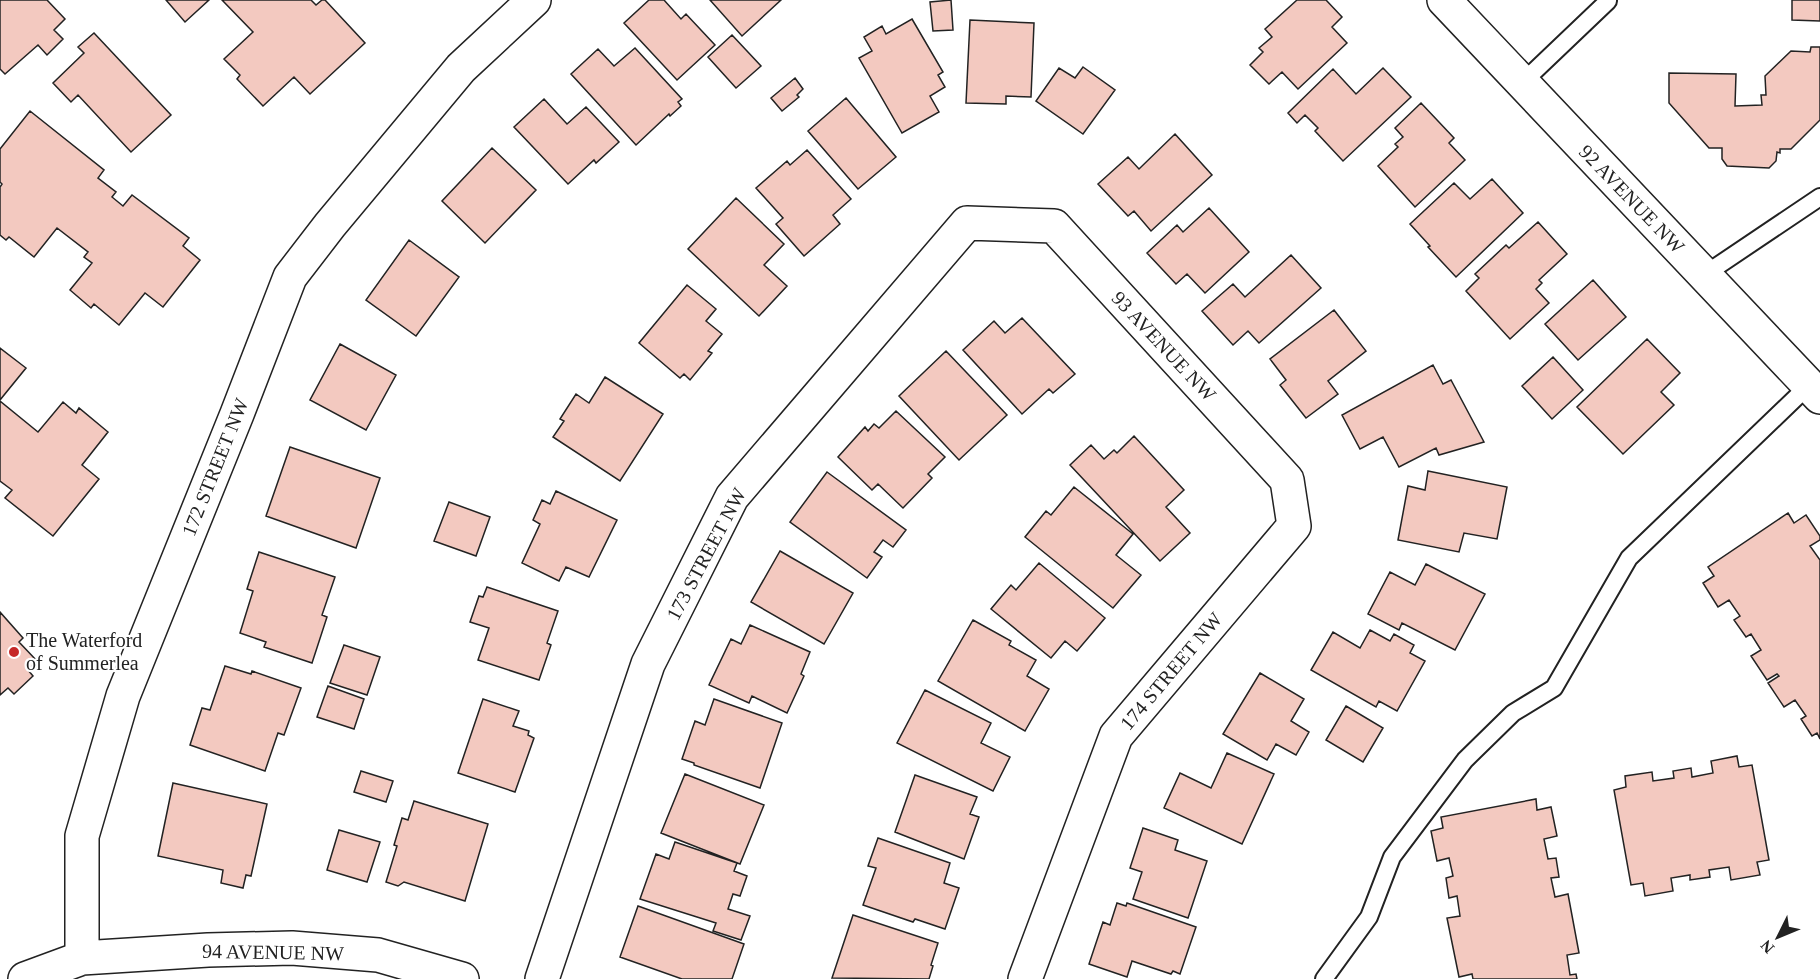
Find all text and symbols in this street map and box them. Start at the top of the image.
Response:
street label: 92 AVENUE NW [1575,140,1689,258]
street label: 93 AVENUE NW [1108,287,1220,405]
street label: 172 STREET NW [177,395,253,539]
street label: 173 STREET NW [662,484,750,624]
street label: 174 STREET NW [1116,608,1227,734]
place label: The Waterford of Summerlea [26,629,142,674]
marker: The Waterford of Summerlea [7,645,21,659]
north arrow [1748,907,1808,967]
text: N [1757,937,1778,957]
street label: 94 AVENUE NW [202,940,344,964]

